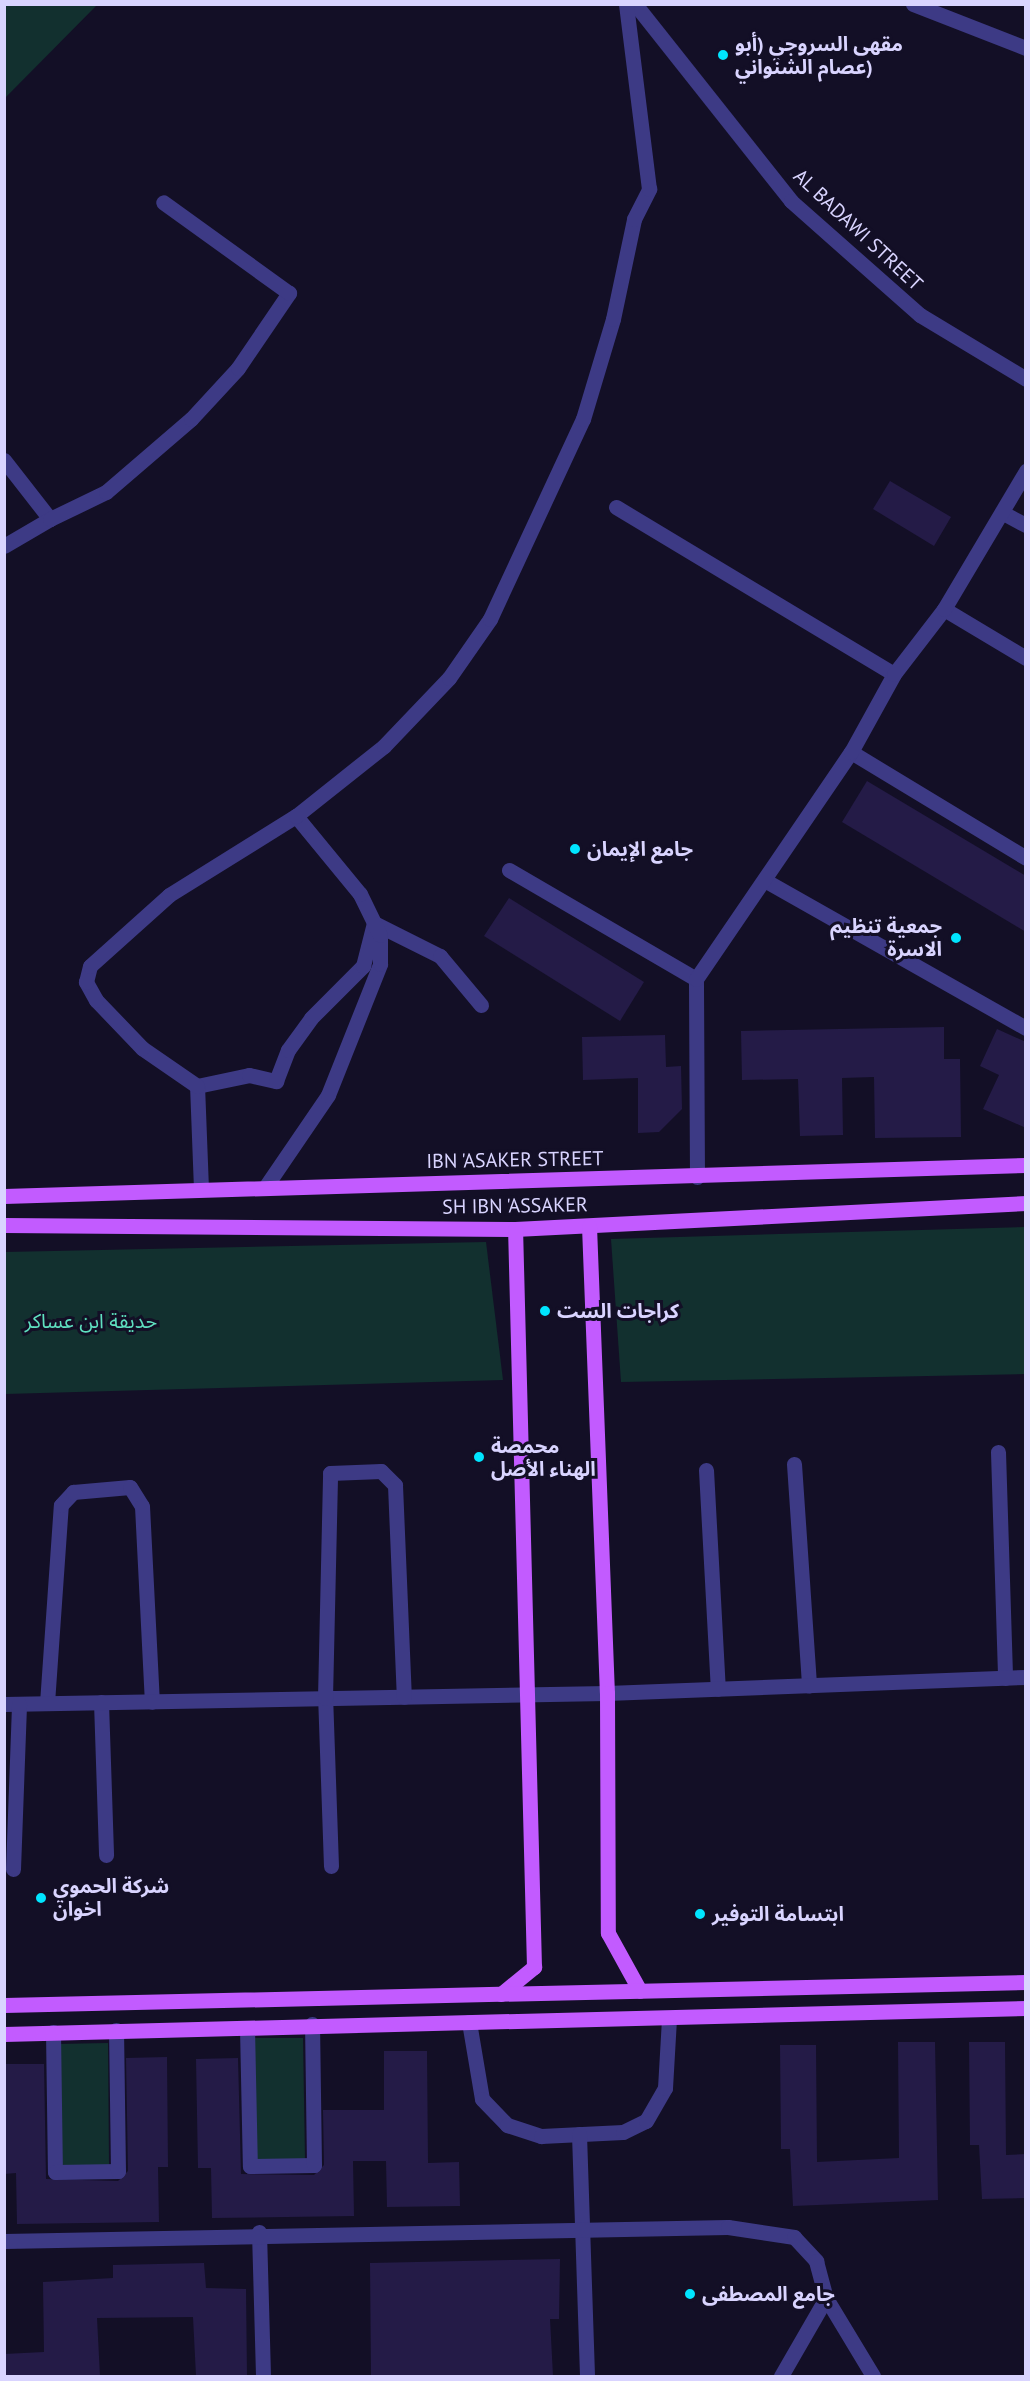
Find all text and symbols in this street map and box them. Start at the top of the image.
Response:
place label: مقهى السروجي (أبو عصام الشنواني) [735,32,903,79]
marker: مقهى السروجي (أبو عصام الشنواني) [716,48,730,62]
street label: AL BADAWI STREET [788,164,928,296]
place label: جامع الإيمان [587,837,693,861]
marker: جامع الإيمان [568,842,582,856]
place label: جمعية تنظيم الاسرة [830,915,942,962]
marker: جمعية تنظيم الاسرة [947,929,965,947]
street label: IBN 'ASAKER STREET [426,1146,604,1174]
street label: SH IBN 'ASSAKER [441,1193,589,1219]
place label: كراجات الست [557,1299,679,1323]
marker: كراجات الست [538,1304,552,1318]
park label: حديقة ابن عساكر [25,1309,157,1333]
place label: محمصة الهناء الأصل [491,1434,596,1481]
marker: محمصة الهناء الأصل [472,1450,486,1464]
place label: شركة الحموي اخوان [53,1874,169,1921]
marker: شركة الحموي اخوان [34,1891,48,1905]
place label: ابتسامة التوفير [712,1902,844,1926]
marker: ابتسامة التوفير [693,1907,707,1921]
place label: جامع المصطفى [702,2282,835,2306]
marker: جامع المصطفى [683,2287,697,2301]

